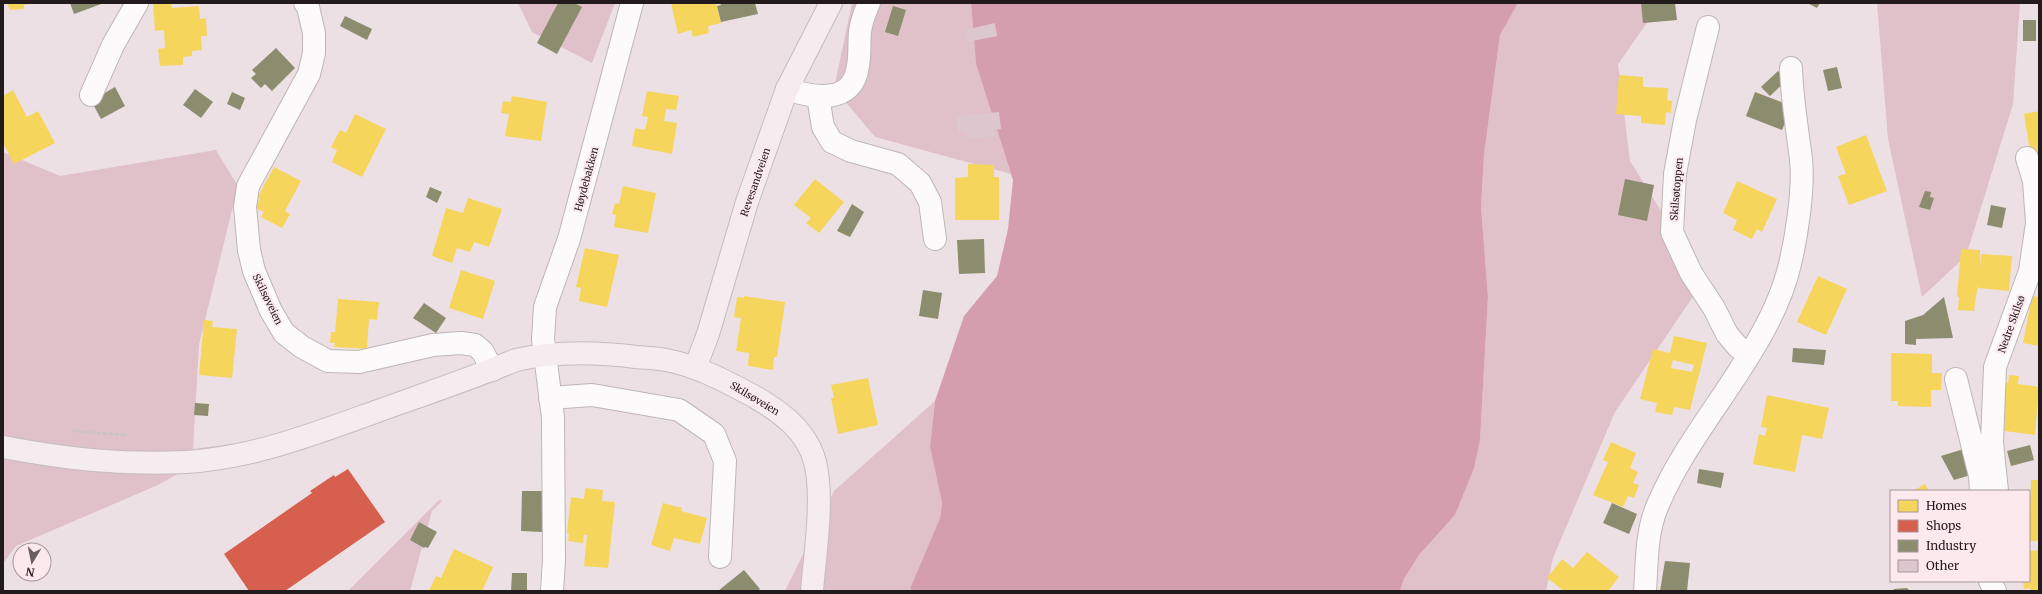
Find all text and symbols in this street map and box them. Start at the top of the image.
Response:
street label: Høydebakken [572,145,601,213]
street label: Revesandveien [738,146,773,218]
street label: Skilsøtoppen [1667,157,1686,221]
street label: Skilsøveien [250,272,286,327]
street label: Nedre Skilsø [1995,293,2028,355]
street label: Skilsøveien [728,379,782,418]
legend [1890,490,2030,582]
text: Homes [1926,498,1967,513]
text: Shops [1926,518,1961,533]
text: Industry [1926,538,1976,553]
north arrow [12,542,52,582]
text: Other [1926,558,1960,573]
text: N [24,564,36,579]

